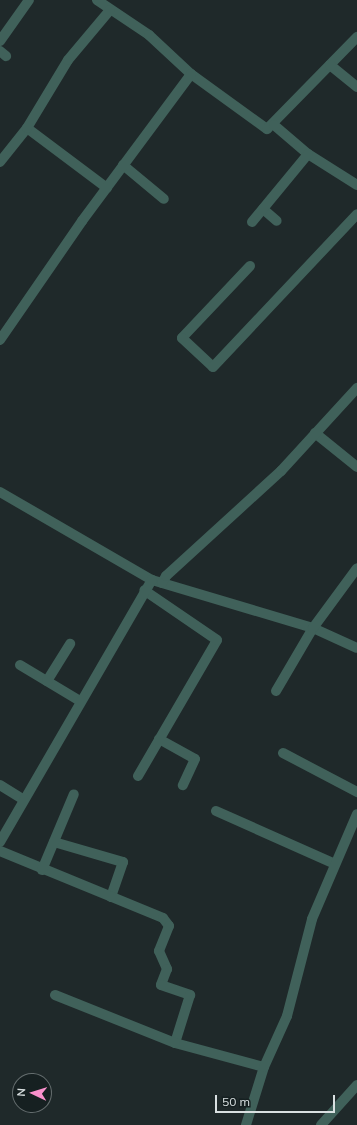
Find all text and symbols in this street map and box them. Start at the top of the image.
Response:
north arrow [12,1073,52,1113]
scale bar [217,1087,337,1113]
text: N [14,1088,28,1097]
text: 50 m [222,1094,250,1109]

